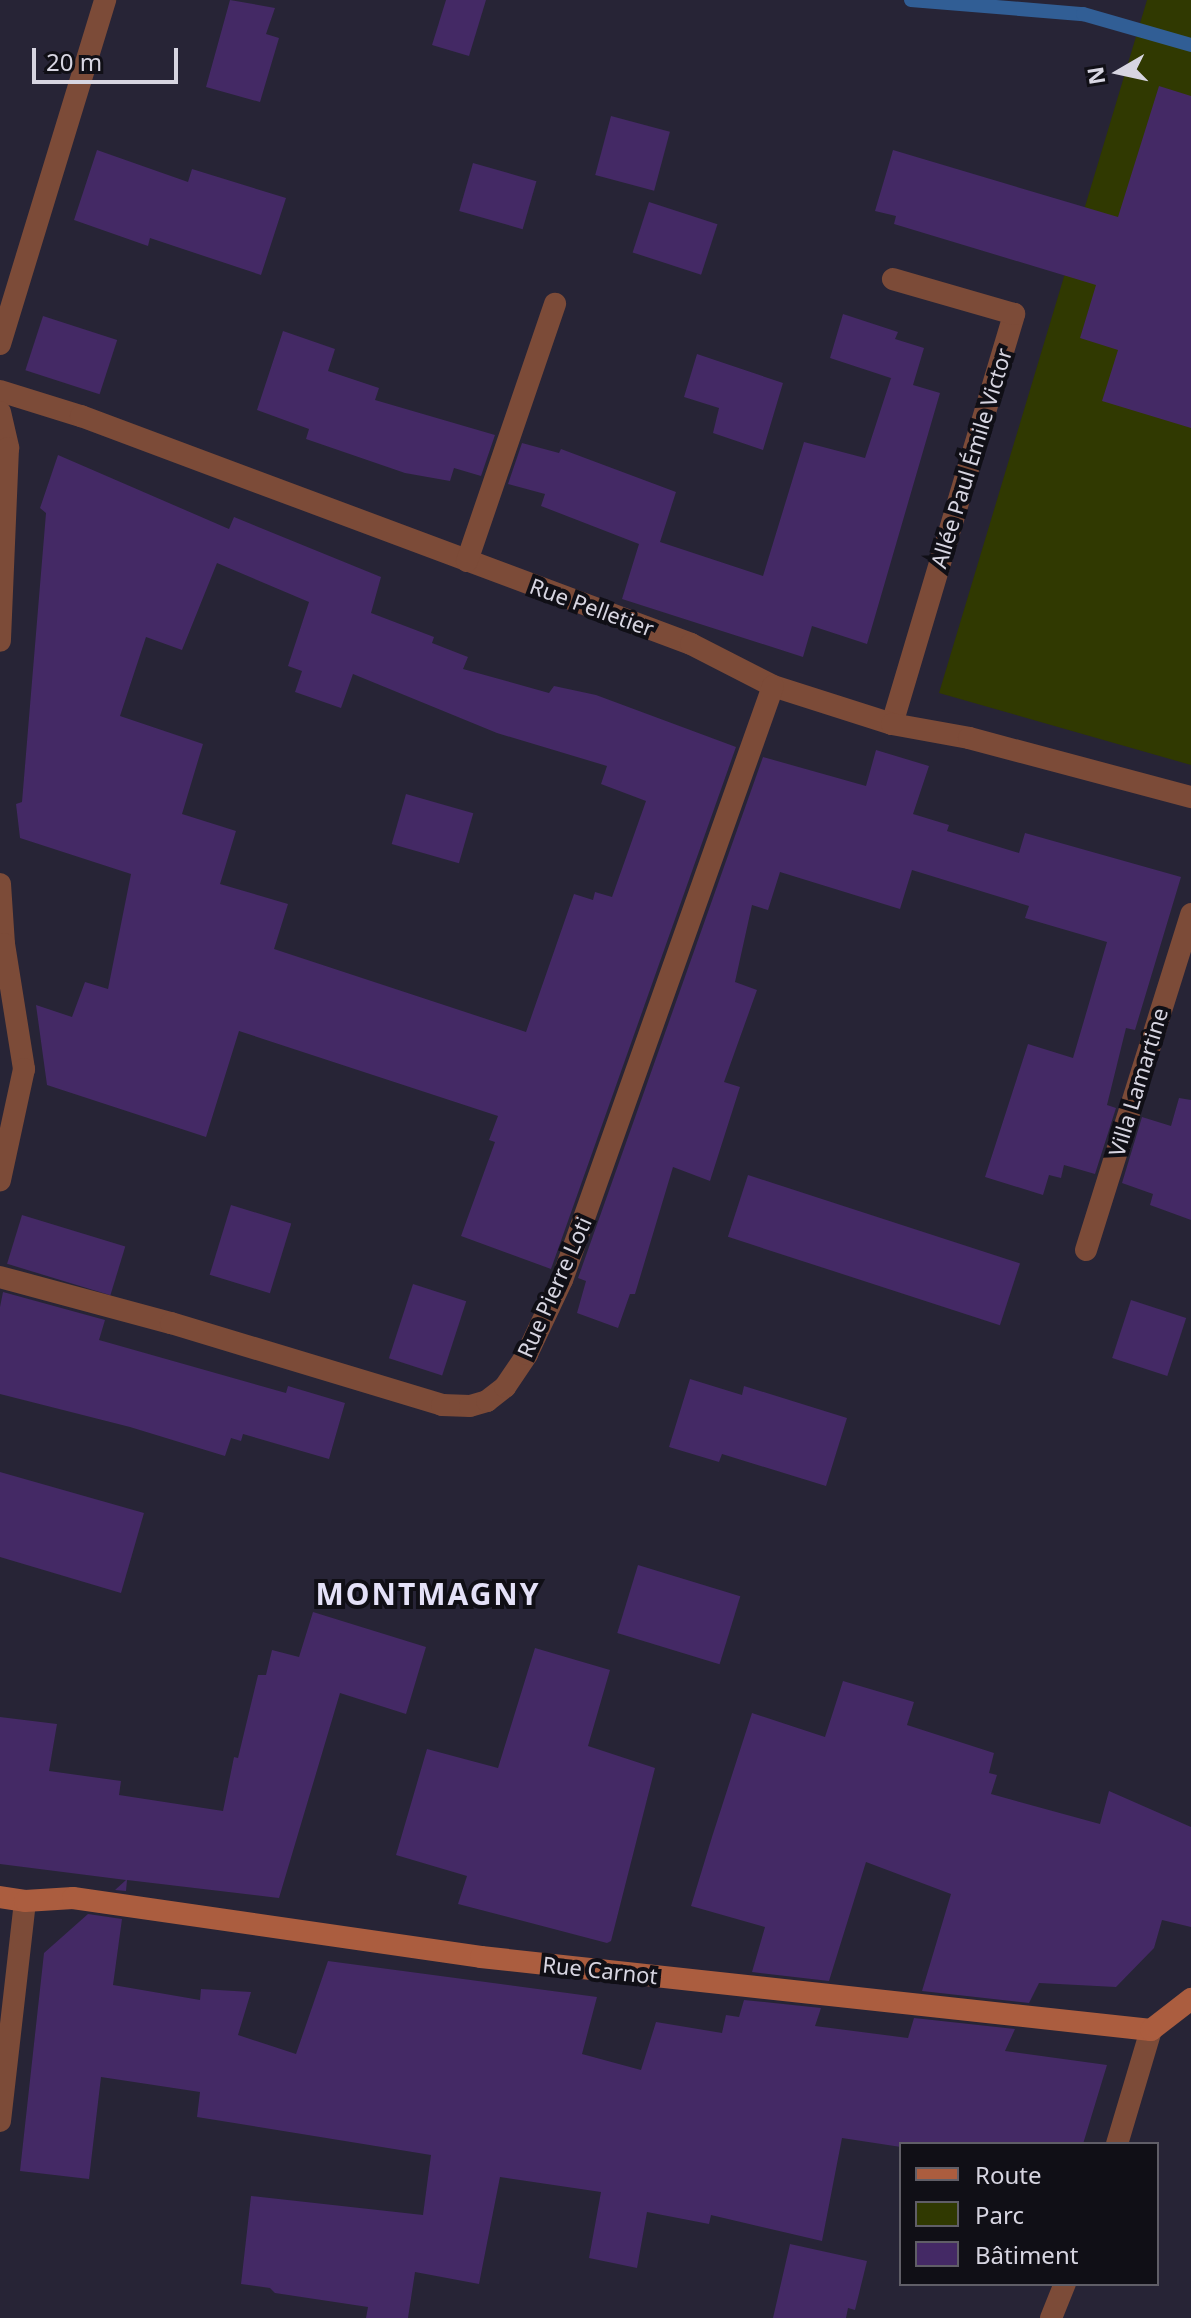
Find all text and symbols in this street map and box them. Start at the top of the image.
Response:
scale bar [36,32,182,82]
north arrow [1079,32,1159,112]
text: 20 m [46,45,102,78]
text: N [1079,65,1112,87]
street label: Allée Paul Émile Victor [925,345,1017,571]
street label: Rue Pelletier [526,572,658,642]
street label: Villa Lamartine [1103,1005,1173,1159]
street label: Rue Pierre Loti [511,1213,597,1361]
district label: MONTMAGNY [315,1576,541,1612]
street label: Rue Carnot [541,1951,659,1989]
legend [899,2142,1159,2286]
text: Route [975,2158,1041,2191]
text: Parc [975,2198,1024,2231]
text: Bâtiment [975,2238,1078,2271]

